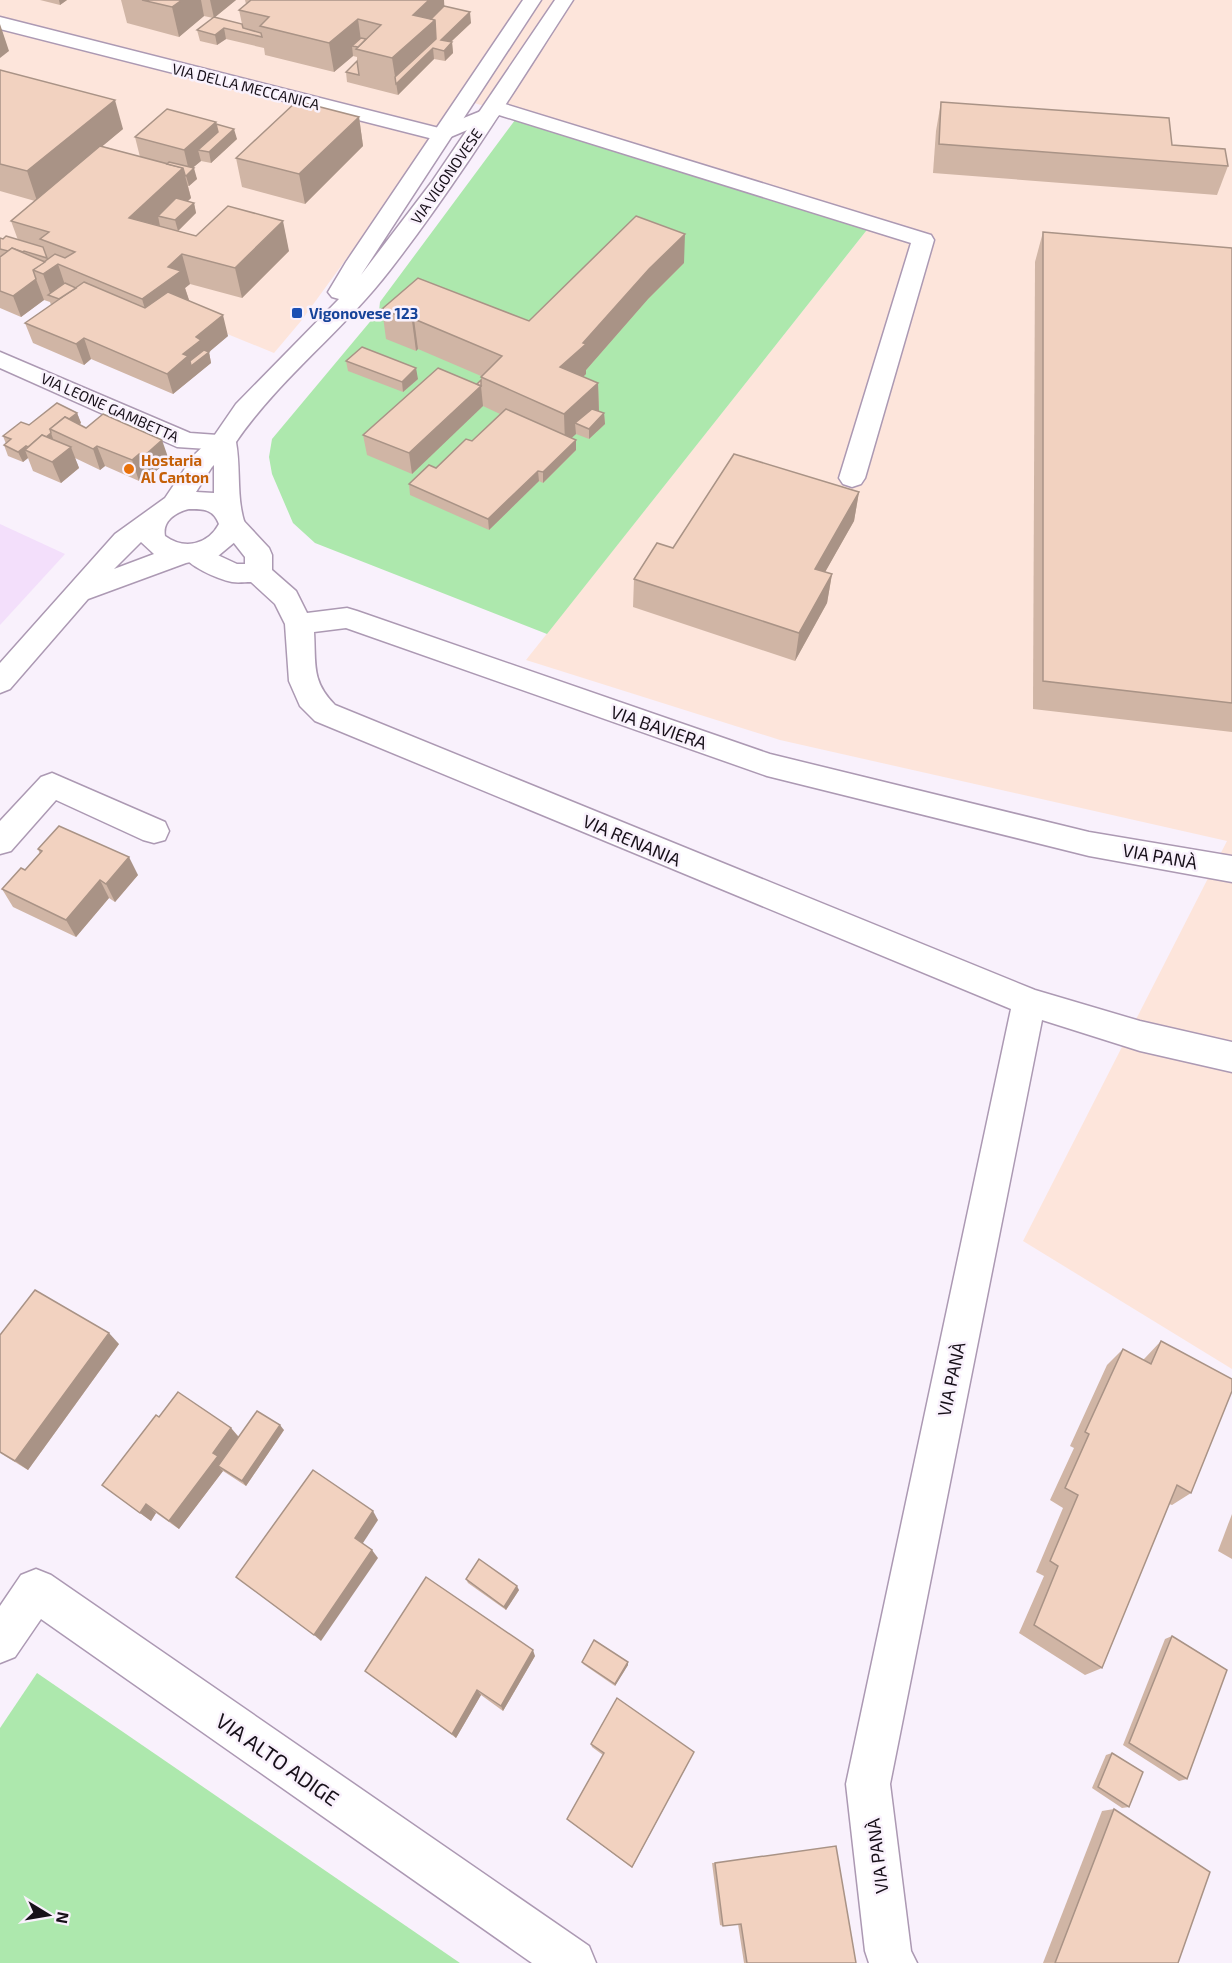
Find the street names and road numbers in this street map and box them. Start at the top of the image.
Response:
street label: VIA DELLA MECCANICA [170,59,322,113]
street label: VIA VIGONOVESE [406,125,486,227]
street label: VIA LEONE GAMBETTA [38,368,182,446]
street label: VIA BAVIERA [608,700,711,754]
street label: VIA RENANIA [580,810,685,871]
street label: VIA PANÀ [1121,839,1200,874]
street label: VIA PANÀ [932,1339,970,1418]
street label: VIA ALTO ADIGE [212,1707,344,1811]
street label: VIA PANÀ [861,1816,893,1895]

